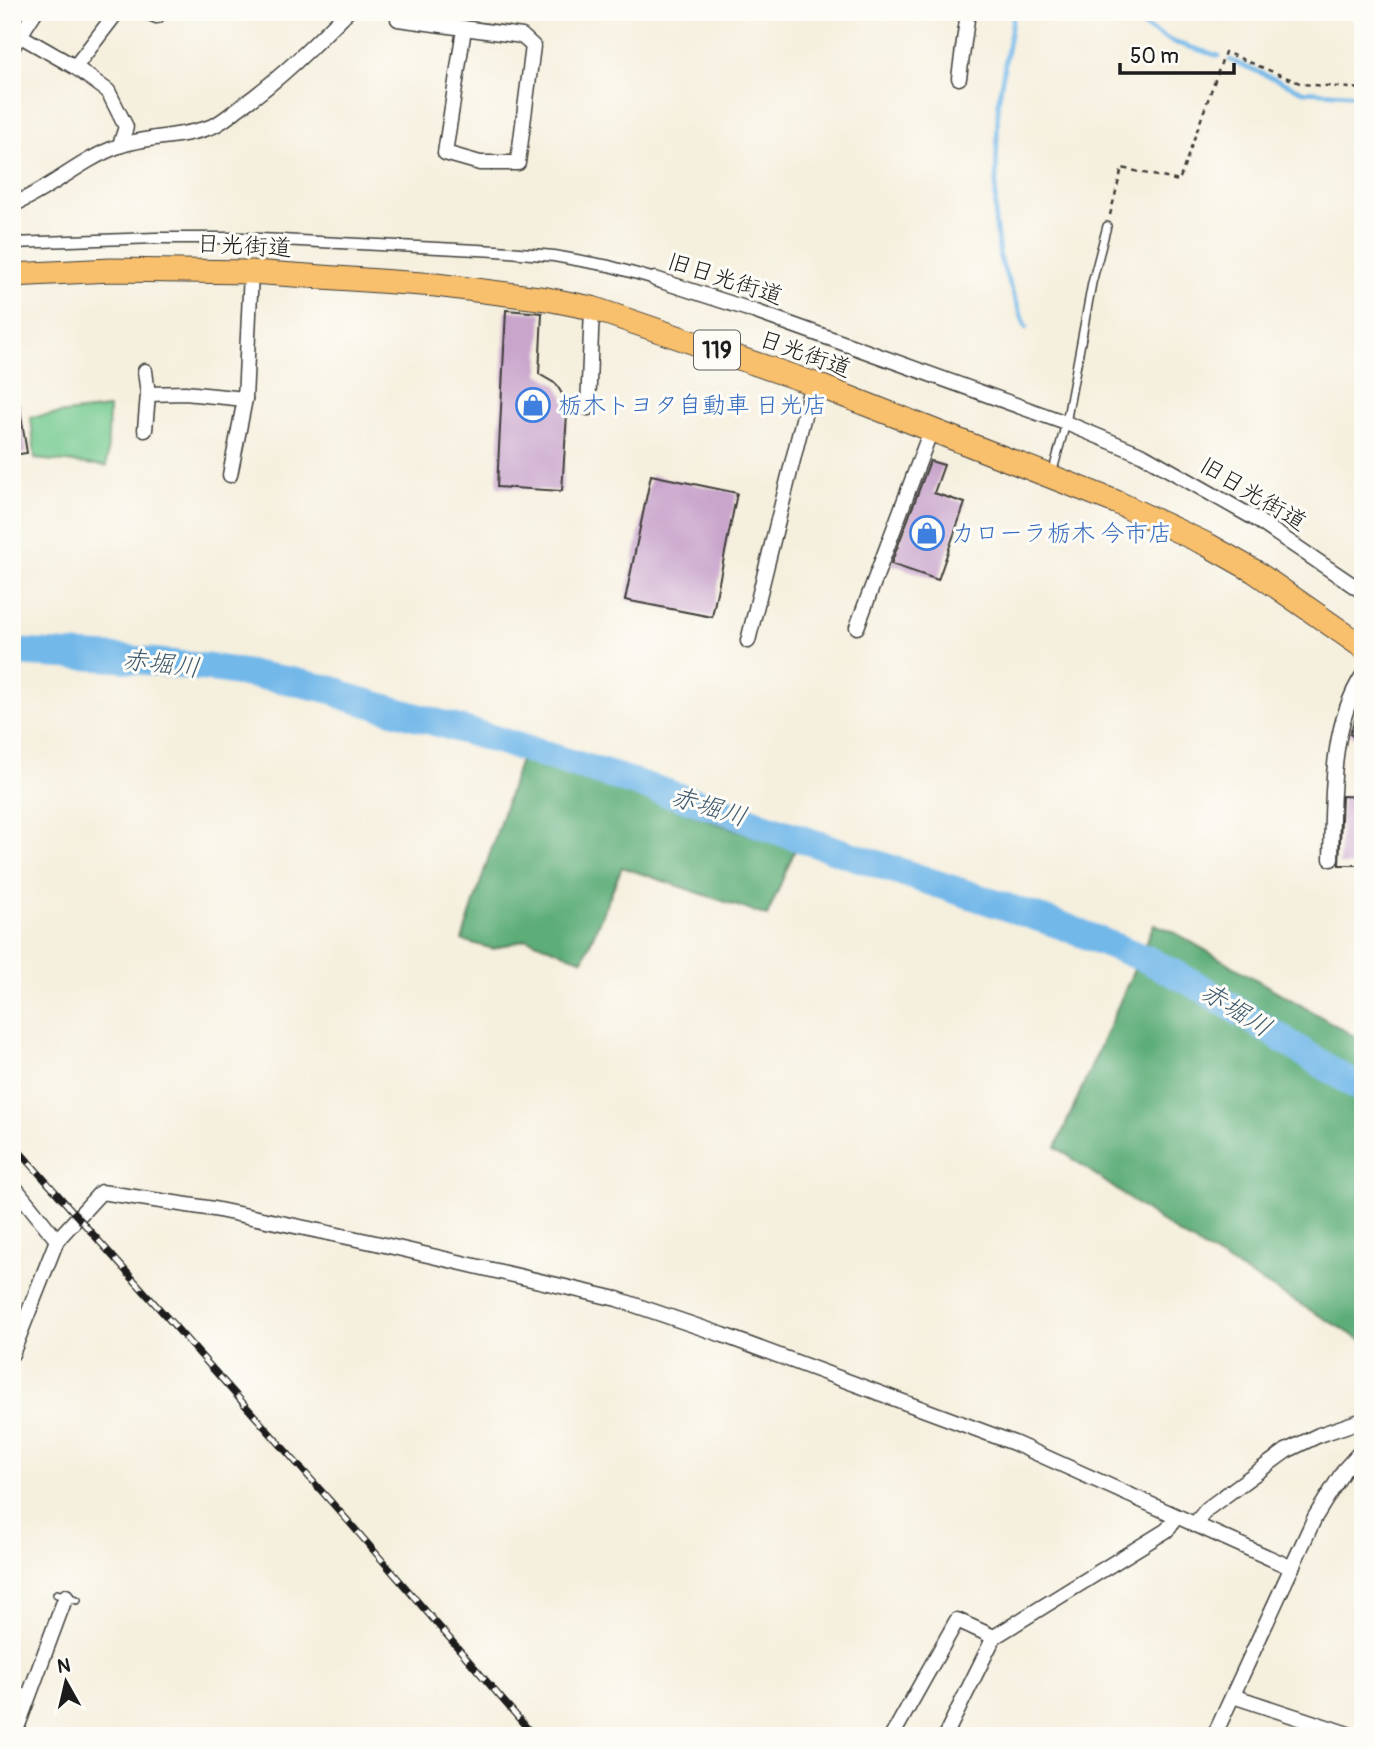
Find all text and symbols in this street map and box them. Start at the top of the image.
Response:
scale bar [1120,32,1233,76]
text: 50 m [1130,43,1179,70]
street label: 日光街道 [195,229,293,263]
street label: 旧日光街道 [663,247,787,311]
street label: 日光街道 [755,324,855,384]
road number: 119 [694,330,740,370]
shop icon: 栃木トヨタ自動車 日光店 [514,386,552,424]
place label: 栃木トヨタ自動車 日光店 [558,391,827,420]
street label: 旧日光街道 [1194,451,1312,537]
shop icon: カローラ栃木 今市店 [908,514,946,552]
place label: カローラ栃木 今市店 [951,519,1172,548]
water label: 赤堀川 [120,643,202,685]
water label: 赤堀川 [667,780,751,834]
water label: 赤堀川 [1194,976,1278,1044]
north arrow [32,1646,102,1716]
text: N [56,1653,72,1679]

